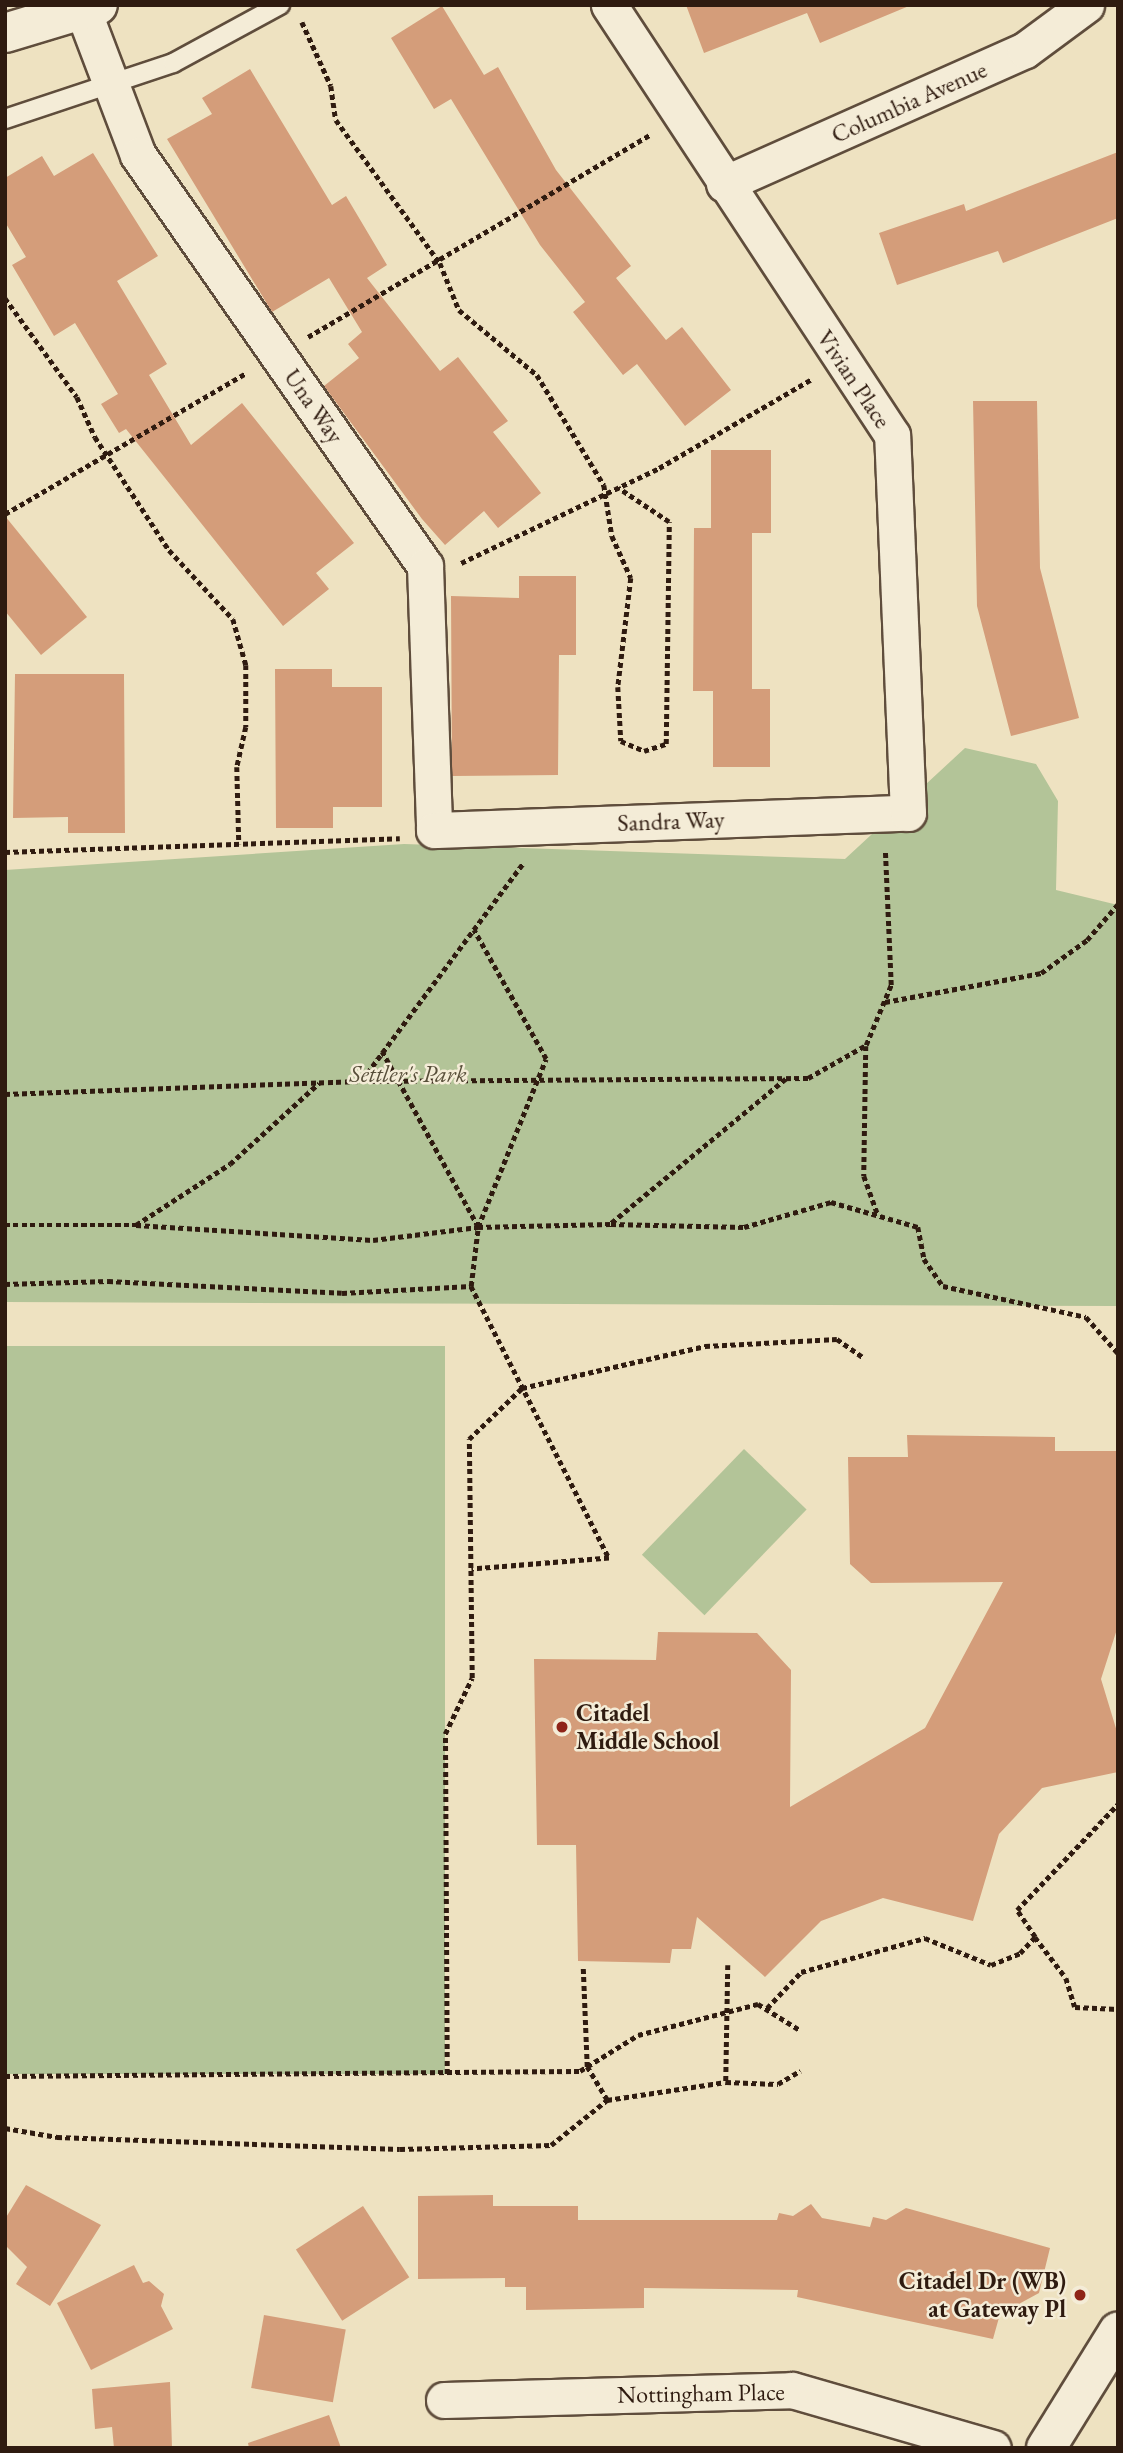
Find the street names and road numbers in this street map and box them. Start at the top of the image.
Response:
street label: Columbia Avenue [827,55,991,149]
street label: Vivian Place [811,324,897,434]
street label: Una Way [278,363,350,449]
street label: Sandra Way [617,805,725,837]
street label: Nottingham Place [617,2377,785,2409]

